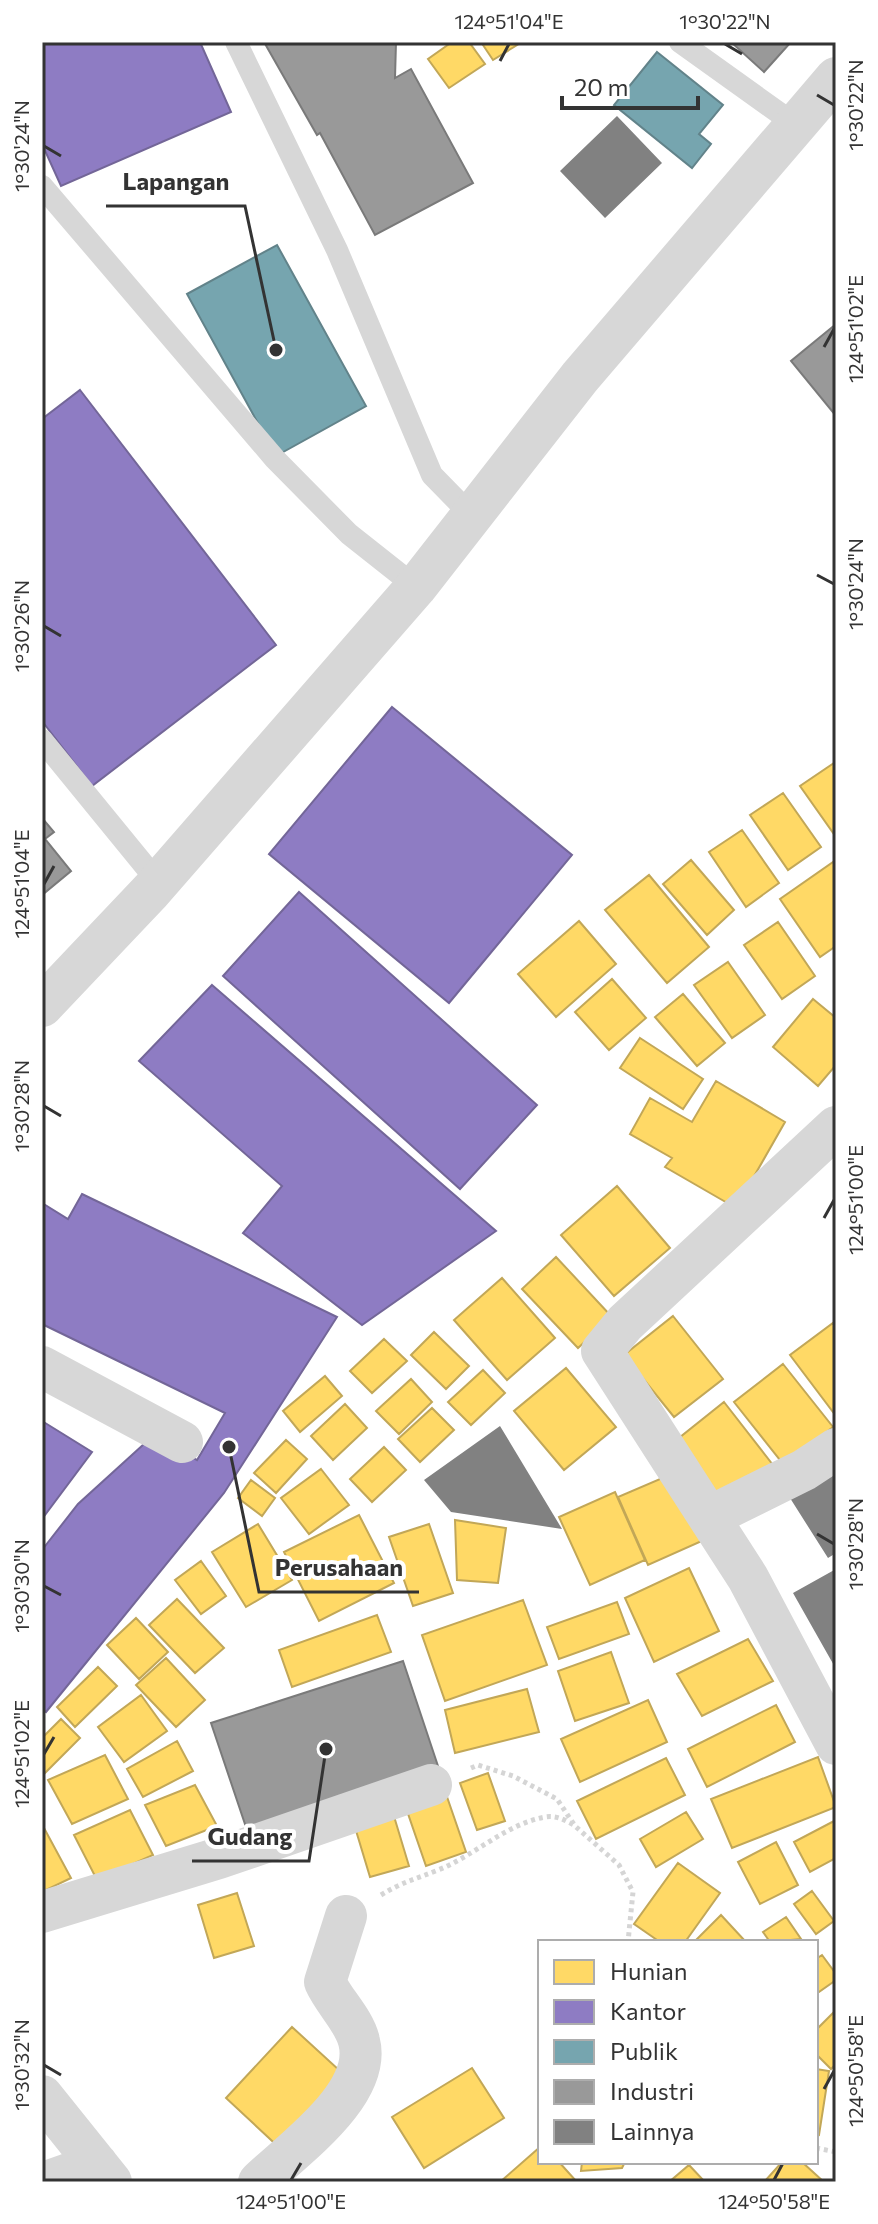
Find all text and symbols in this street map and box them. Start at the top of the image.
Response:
text: 124°51'04"E [454,9,564,33]
text: 1°30'22"N [679,9,771,33]
text: 1°30'22"N [843,59,867,151]
scale bar [562,60,698,110]
text: 20 m [574,72,628,101]
text: 1°30'24"N [9,100,33,192]
callout: Lapangan [106,158,245,206]
text: Lapangan [123,166,229,195]
text: 124°51'02"E [843,275,867,383]
text: 1°30'24"N [843,538,867,630]
text: 1°30'26"N [9,580,33,672]
text: 124°51'04"E [9,829,33,939]
text: 1°30'28"N [9,1060,33,1152]
text: 124°51'00"E [843,1145,867,1255]
text: 1°30'28"N [843,1498,867,1590]
text: 1°30'30"N [9,1539,33,1633]
callout: Perusahaan [259,1544,419,1592]
text: Perusahaan [275,1552,403,1581]
text: 124°51'02"E [9,1700,33,1808]
callout: Gudang [192,1813,309,1861]
text: Gudang [208,1821,292,1850]
legend [538,1940,818,2164]
text: Hunian [610,1956,688,1985]
text: Kantor [610,1996,686,2025]
text: 124°50'58"E [843,2015,867,2127]
text: 1°30'32"N [9,2019,33,2111]
text: Publik [610,2036,678,2065]
text: Industri [610,2076,694,2105]
text: Lainnya [610,2116,694,2145]
text: 124°51'00"E [236,2189,346,2213]
text: 124°50'58"E [718,2189,830,2213]

